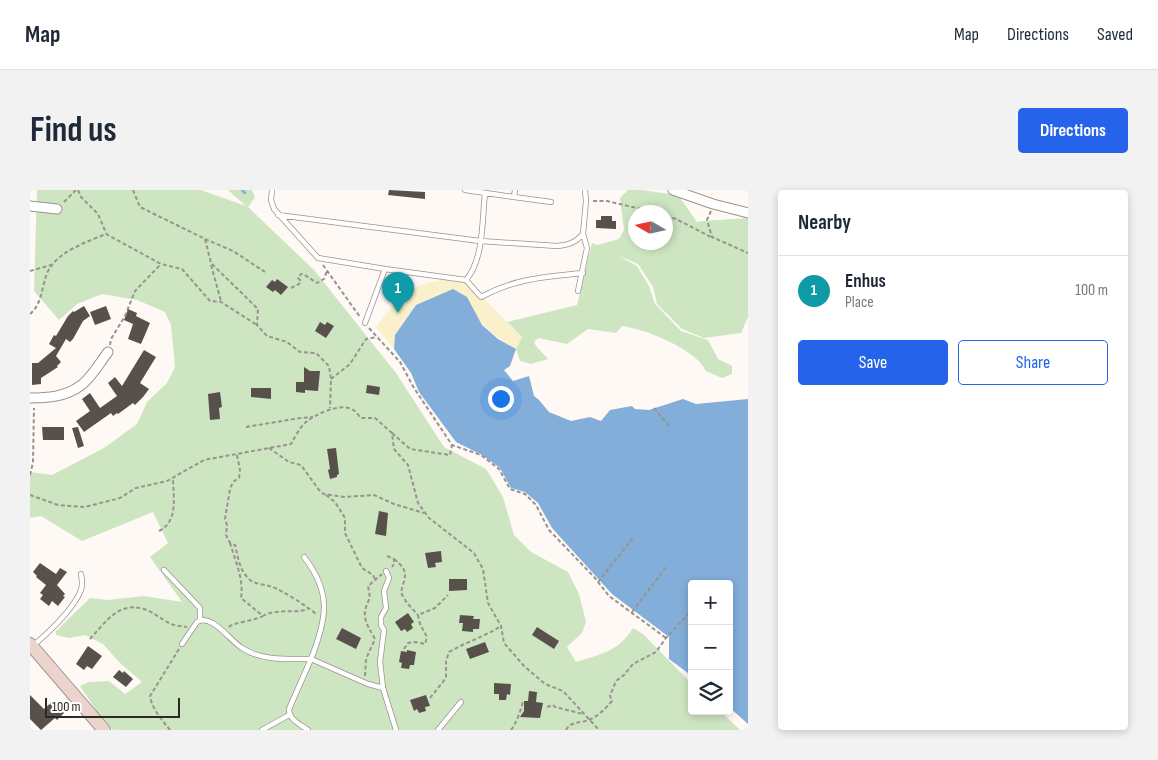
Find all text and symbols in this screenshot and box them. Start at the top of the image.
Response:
text: Map [25,20,60,49]
text: Map [954,24,979,45]
text: Directions [1007,24,1069,45]
text: Saved [1097,24,1133,45]
button: Directions [1018,108,1128,153]
text: Find us [30,109,117,152]
north arrow [628,205,673,250]
text: Nearby [798,210,851,235]
text: Enhus [845,270,886,293]
pin: 1 [382,272,414,313]
text: 1 [811,281,817,300]
text: 100 m [1075,281,1108,300]
text: Place [845,293,874,312]
button: Save [798,340,948,385]
button: Share [958,340,1108,385]
your location [488,386,514,412]
map controls [688,580,733,715]
button: + [688,580,733,625]
button: − [688,625,733,670]
button: layers [688,670,733,715]
scale bar [45,695,180,718]
text: 100 m [52,698,81,715]

